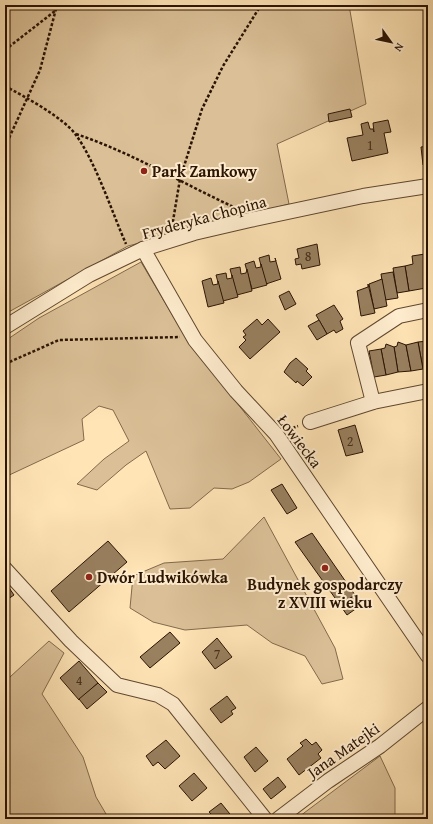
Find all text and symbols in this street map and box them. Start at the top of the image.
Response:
north arrow [371,22,411,62]
text: N [390,40,408,55]
house number: 1 [367,135,373,155]
place label: Park Zamkowy [152,159,258,183]
marker: Park Zamkowy [139,166,149,176]
street label: Fryderyka Chopina [139,189,269,245]
house number: 8 [305,246,312,266]
street label: Łowiecka [272,409,328,473]
house number: 2 [347,431,353,451]
marker: Budynek gospodarczy z XVIII wieku [320,563,330,573]
place label: Dwór Ludwikówka [97,565,229,589]
marker: Dwór Ludwikówka [84,572,94,582]
place label: Budynek gospodarczy z XVIII wieku [247,572,404,614]
house number: 7 [214,644,221,664]
house number: 4 [76,670,83,690]
street label: Jana Matejki [300,716,384,785]

